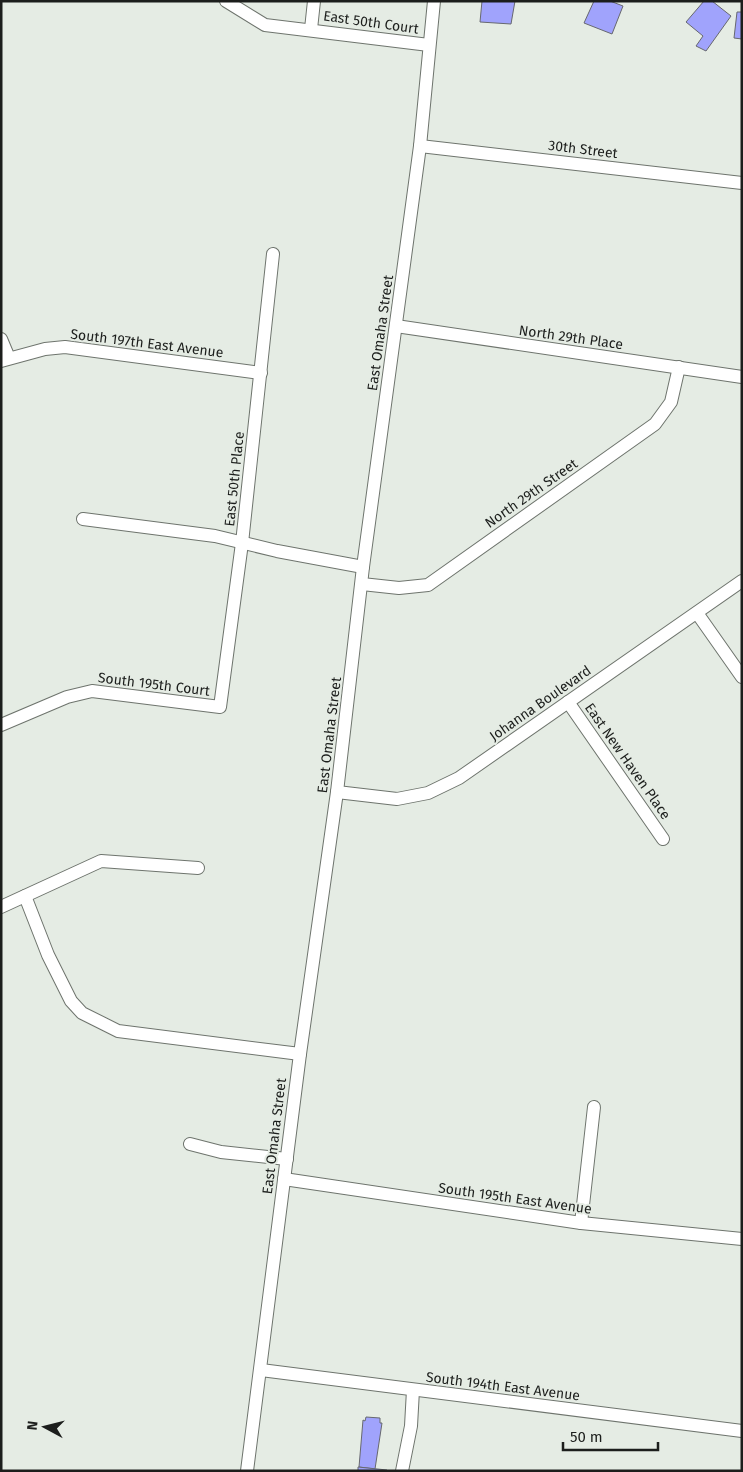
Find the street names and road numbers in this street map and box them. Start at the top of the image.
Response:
street label: East 50th Court [322,7,421,38]
street label: 30th Street [547,137,620,162]
street label: East Omaha Street [364,273,397,392]
street label: North 29th Place [518,322,624,353]
street label: South 197th East Avenue [70,326,224,361]
street label: East 50th Place [221,431,248,527]
street label: North 29th Street [482,455,582,532]
street label: Johanna Boulevard [486,662,594,745]
street label: South 195th Court [97,669,212,700]
street label: East Omaha Street [314,675,345,794]
street label: East New Haven Place [581,700,674,823]
street label: East Omaha Street [259,1076,290,1195]
street label: South 195th East Avenue [437,1179,593,1218]
street label: South 194th East Avenue [425,1369,581,1404]

